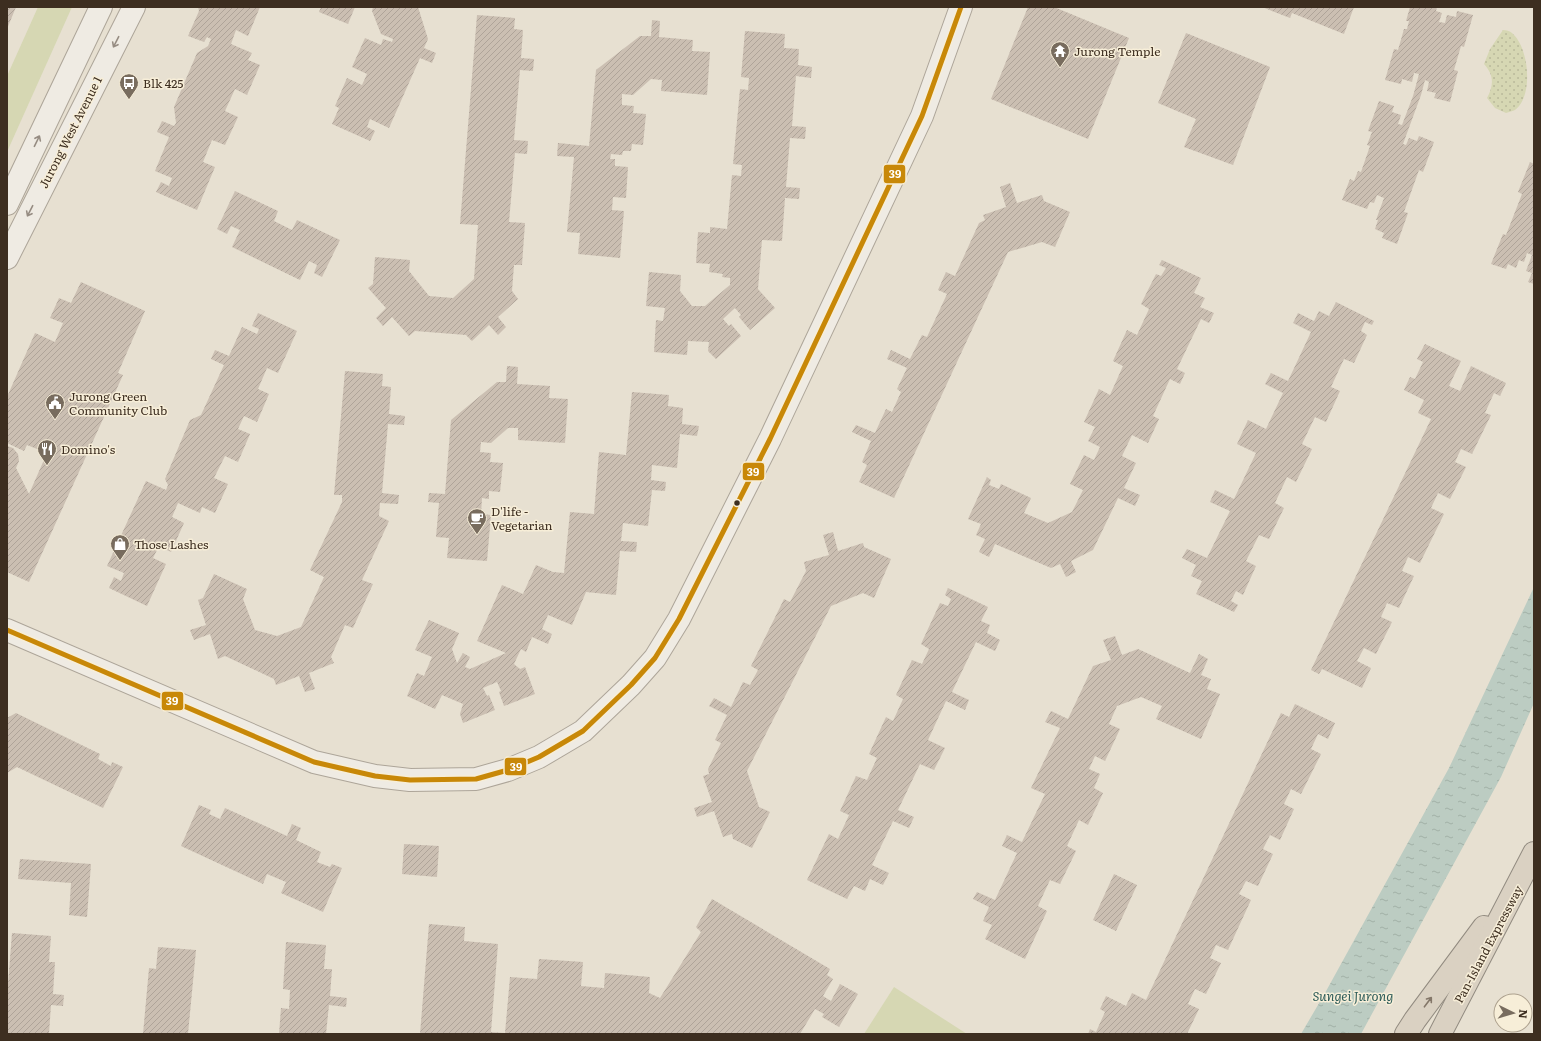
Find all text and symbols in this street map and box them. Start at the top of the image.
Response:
one-way arrow [112,36,119,48]
temple icon: Jurong Temple [1049,40,1071,68]
place label: Jurong Temple [1074,42,1160,60]
bus stop icon: Blk 425 [118,72,140,100]
street label: Jurong West Avenue 1 [34,73,106,191]
place label: Blk 425 [143,74,183,92]
one-way arrow [34,135,41,147]
line badge: 39 [883,164,906,184]
text: 39 [889,165,901,181]
one-way arrow [26,205,33,217]
place label: Jurong Green Community Club [69,387,167,419]
public building icon: Jurong Green Community Club [44,392,66,420]
restaurant icon: Domino's [36,438,58,466]
place label: Domino's [61,440,116,458]
line badge: 39 [742,462,765,481]
text: 39 [747,463,759,479]
unlabelled marker [732,498,742,508]
place label: D'life - Vegetarian [491,502,552,534]
cafe icon: D'life - Vegetarian [466,507,488,535]
shop icon: Those Lashes [109,533,131,561]
place label: Those Lashes [134,535,209,553]
line badge: 39 [161,691,184,711]
text: 39 [166,692,178,708]
line badge: 39 [504,757,527,776]
text: 39 [510,758,522,774]
street label: Pan-Island Expressway [1449,882,1527,1006]
water label: Sungei Jurong [1312,986,1394,1005]
north arrow [1493,993,1533,1033]
one-way arrow [1424,997,1433,1008]
text: N [1516,1009,1532,1019]

